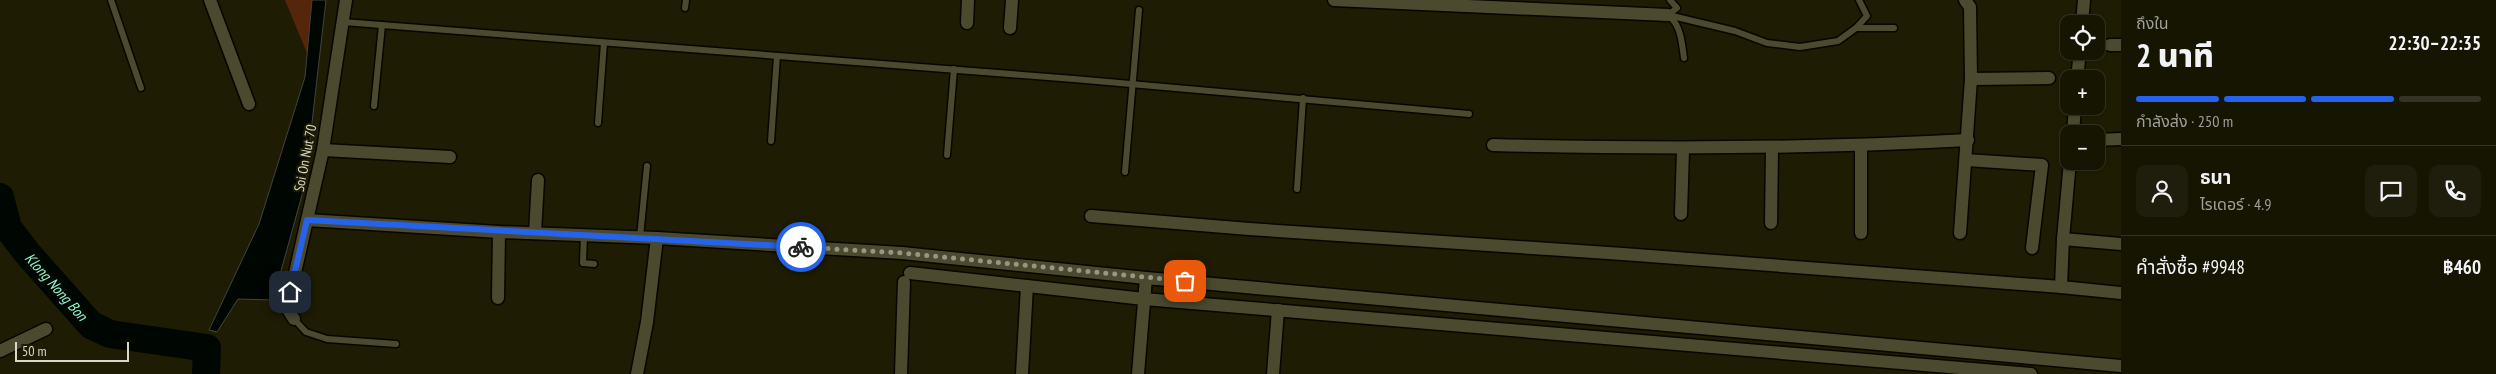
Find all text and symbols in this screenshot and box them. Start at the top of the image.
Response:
text: ถึงใน [2136,13,2169,33]
map controls [2060,15,2105,170]
button: locate [2060,15,2105,60]
text: 22:30–22:35 [2388,31,2481,55]
text: 2 นาที [2136,34,2214,76]
button: + [2060,70,2105,115]
text: กำลังส่ง · 250 m [2136,111,2233,131]
street label: Soi On Nut 70 [290,123,320,193]
button: − [2060,125,2105,170]
button: person [2136,165,2188,217]
text: ธนา [2200,165,2231,189]
button: chat [2365,165,2417,217]
button: phone [2429,165,2481,217]
text: ไรเดอร์ · 4.9 [2200,194,2271,214]
courier [776,222,826,272]
icon: bike [787,233,815,261]
water label: Klong Nong Bon [21,248,93,325]
text: คำสั่งซื้อ #9948 [2136,255,2245,279]
text: ฿460 [2443,255,2481,279]
pin [1164,260,1206,302]
icon: bag [1171,267,1199,295]
pin [269,271,311,313]
icon: home [276,278,304,306]
scale bar [15,339,129,362]
text: 50 m [22,342,47,360]

